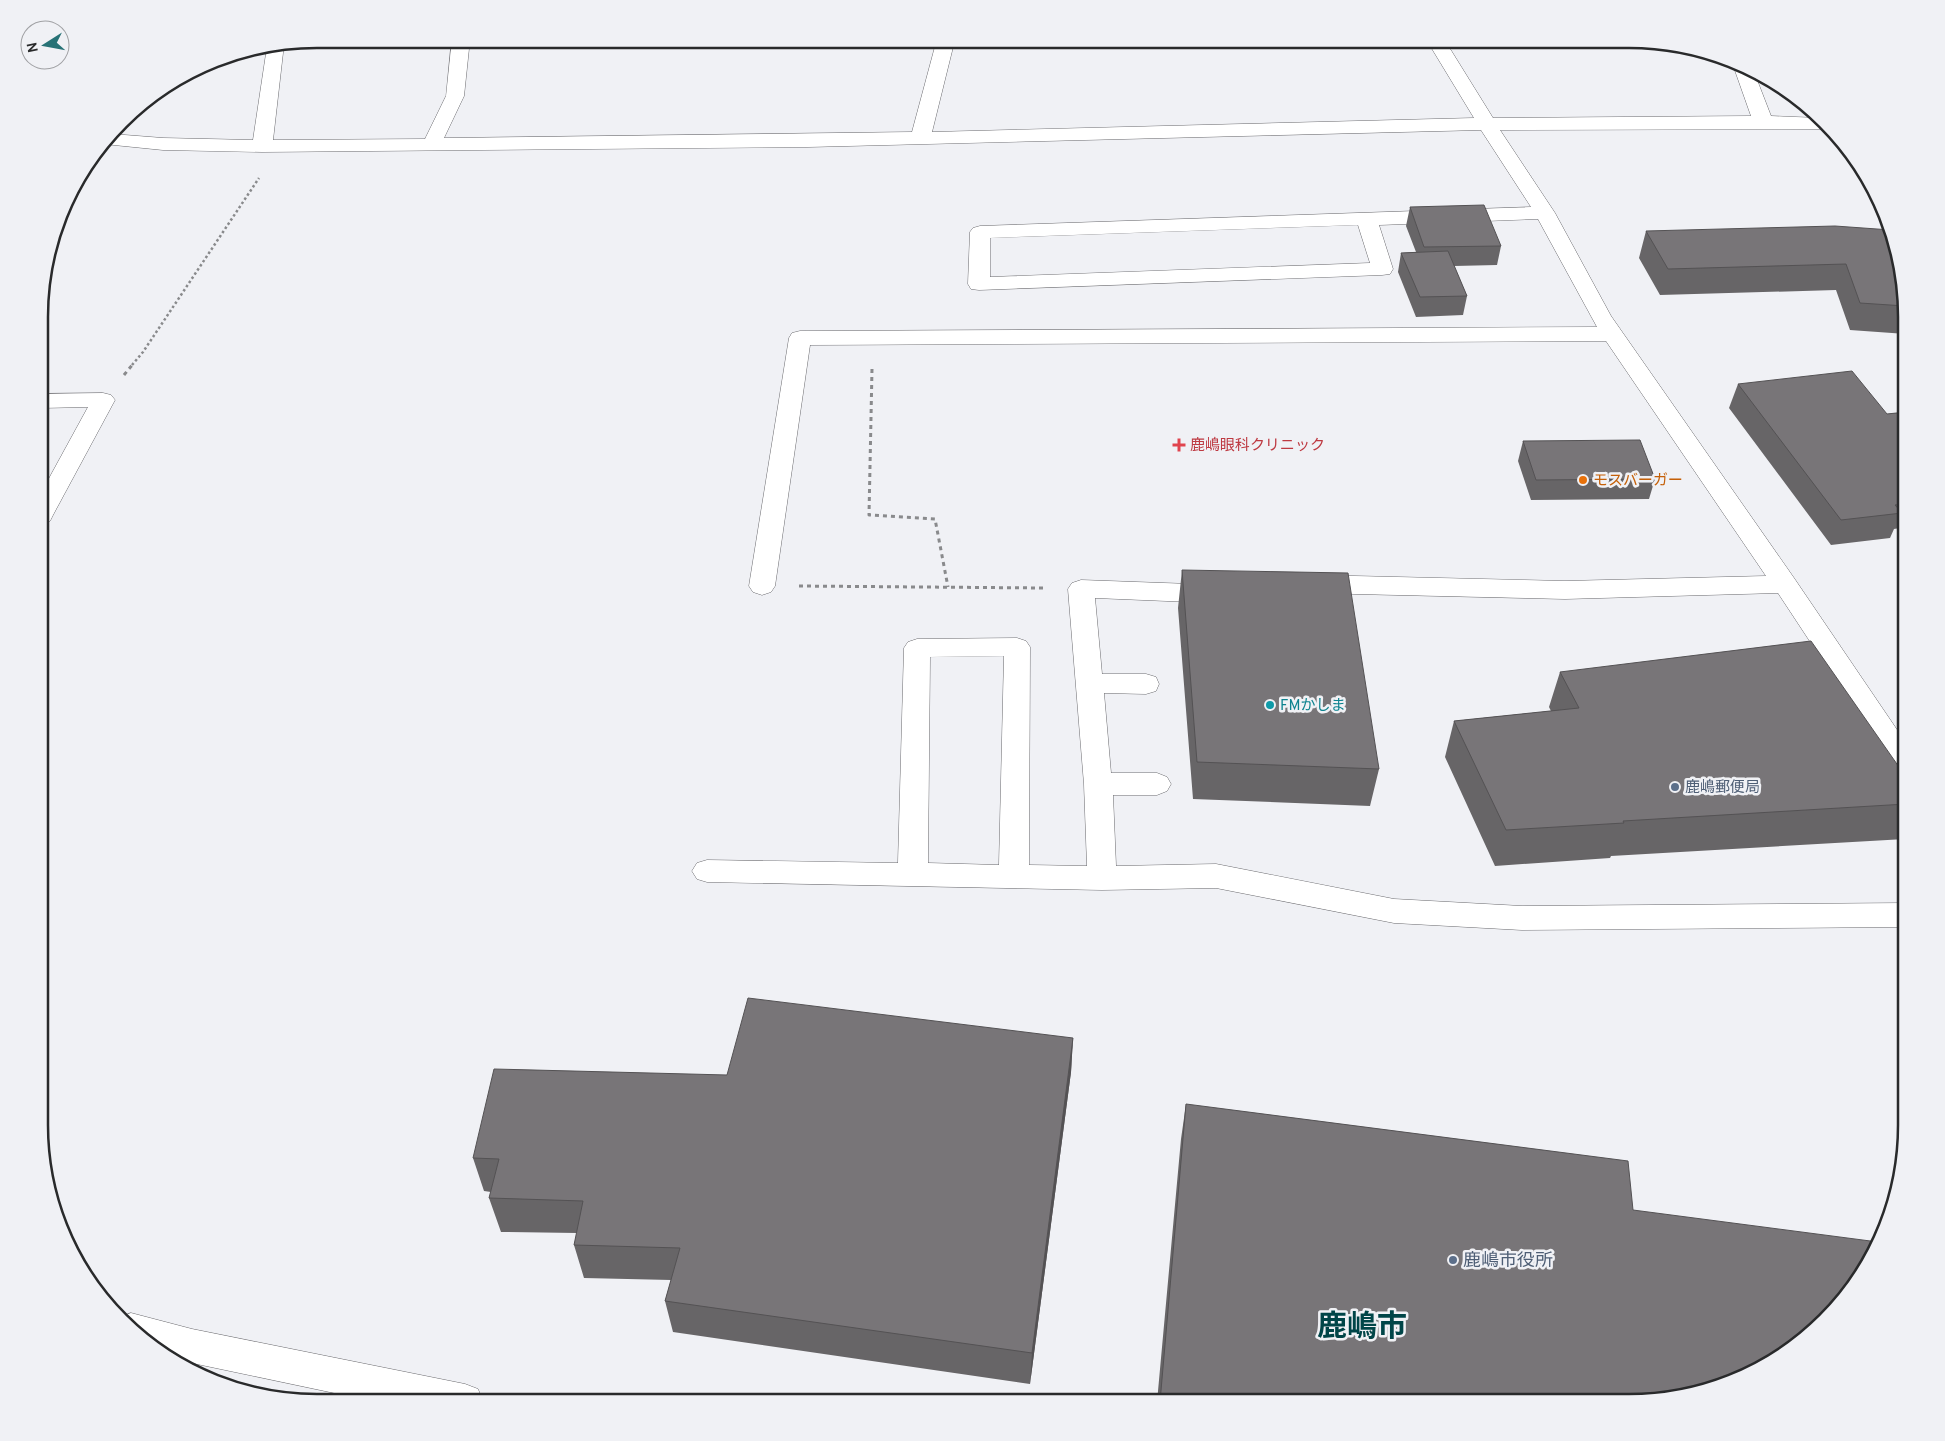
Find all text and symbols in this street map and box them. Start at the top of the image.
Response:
north arrow [20,20,70,70]
text: N [24,41,43,54]
place label: 鹿嶋眼科クリニック [1190,436,1325,456]
marker: 鹿嶋眼科クリニック [1172,438,1186,452]
place label: モスバーガー [1593,472,1683,491]
marker: モスバーガー [1577,474,1589,486]
place label: FMかしま [1280,697,1346,716]
marker: FMかしま [1264,699,1276,711]
place label: 鹿嶋郵便局 [1685,778,1760,798]
marker: 鹿嶋郵便局 [1669,781,1681,793]
place label: 鹿嶋市役所 [1463,1250,1553,1273]
marker: 鹿嶋市役所 [1447,1254,1459,1266]
district label: 鹿嶋市 [1317,1310,1407,1347]

